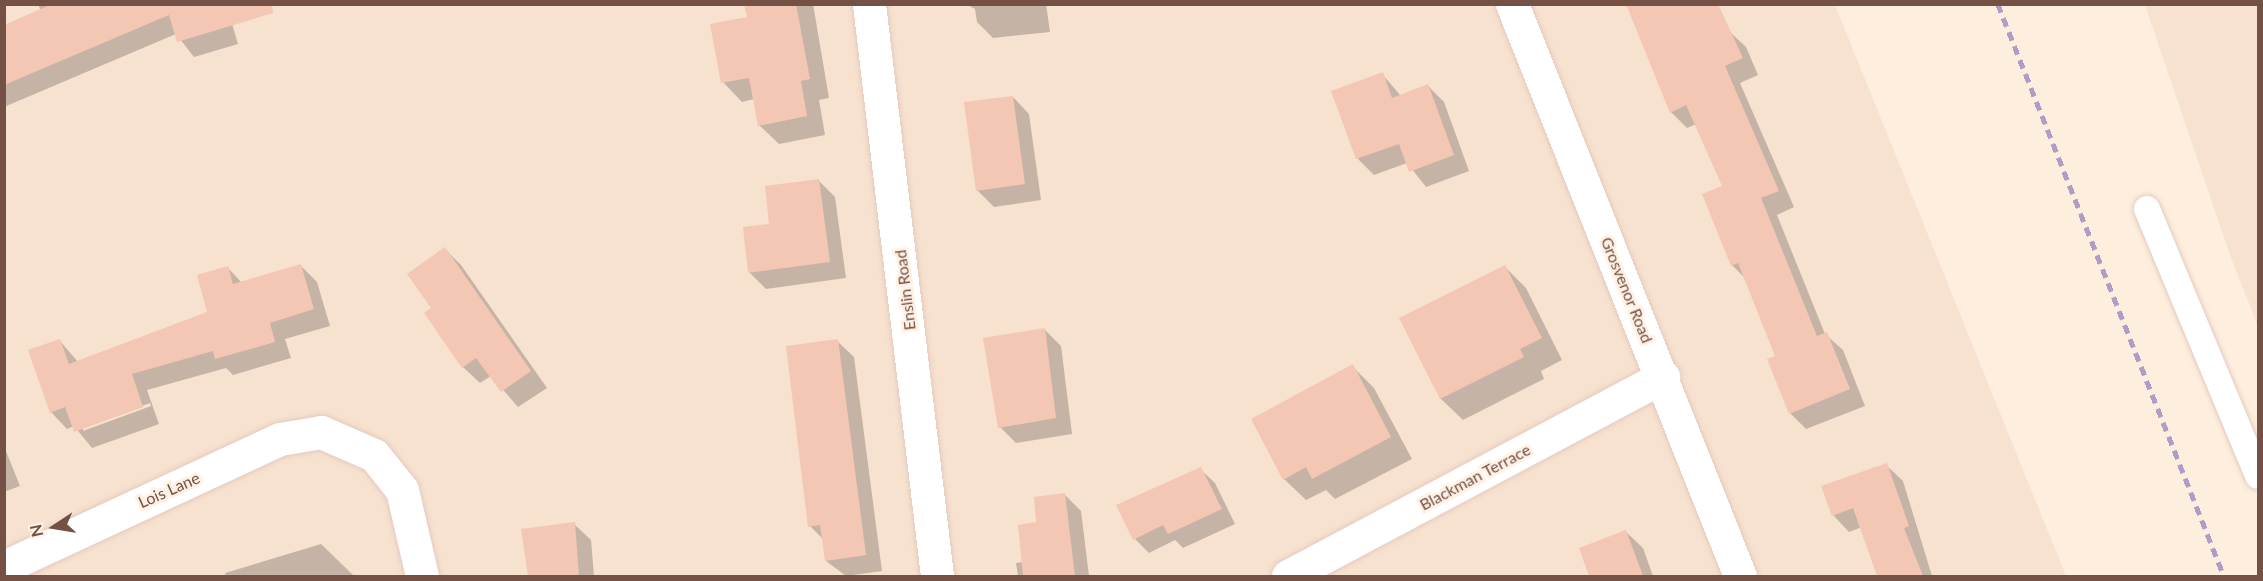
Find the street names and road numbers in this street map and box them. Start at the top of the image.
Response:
street label: Grosvenor Road [1597,234,1657,346]
street label: Enslin Road [891,249,919,331]
street label: Blackman Terrace [1416,440,1534,514]
street label: Lois Lane [135,468,203,512]

